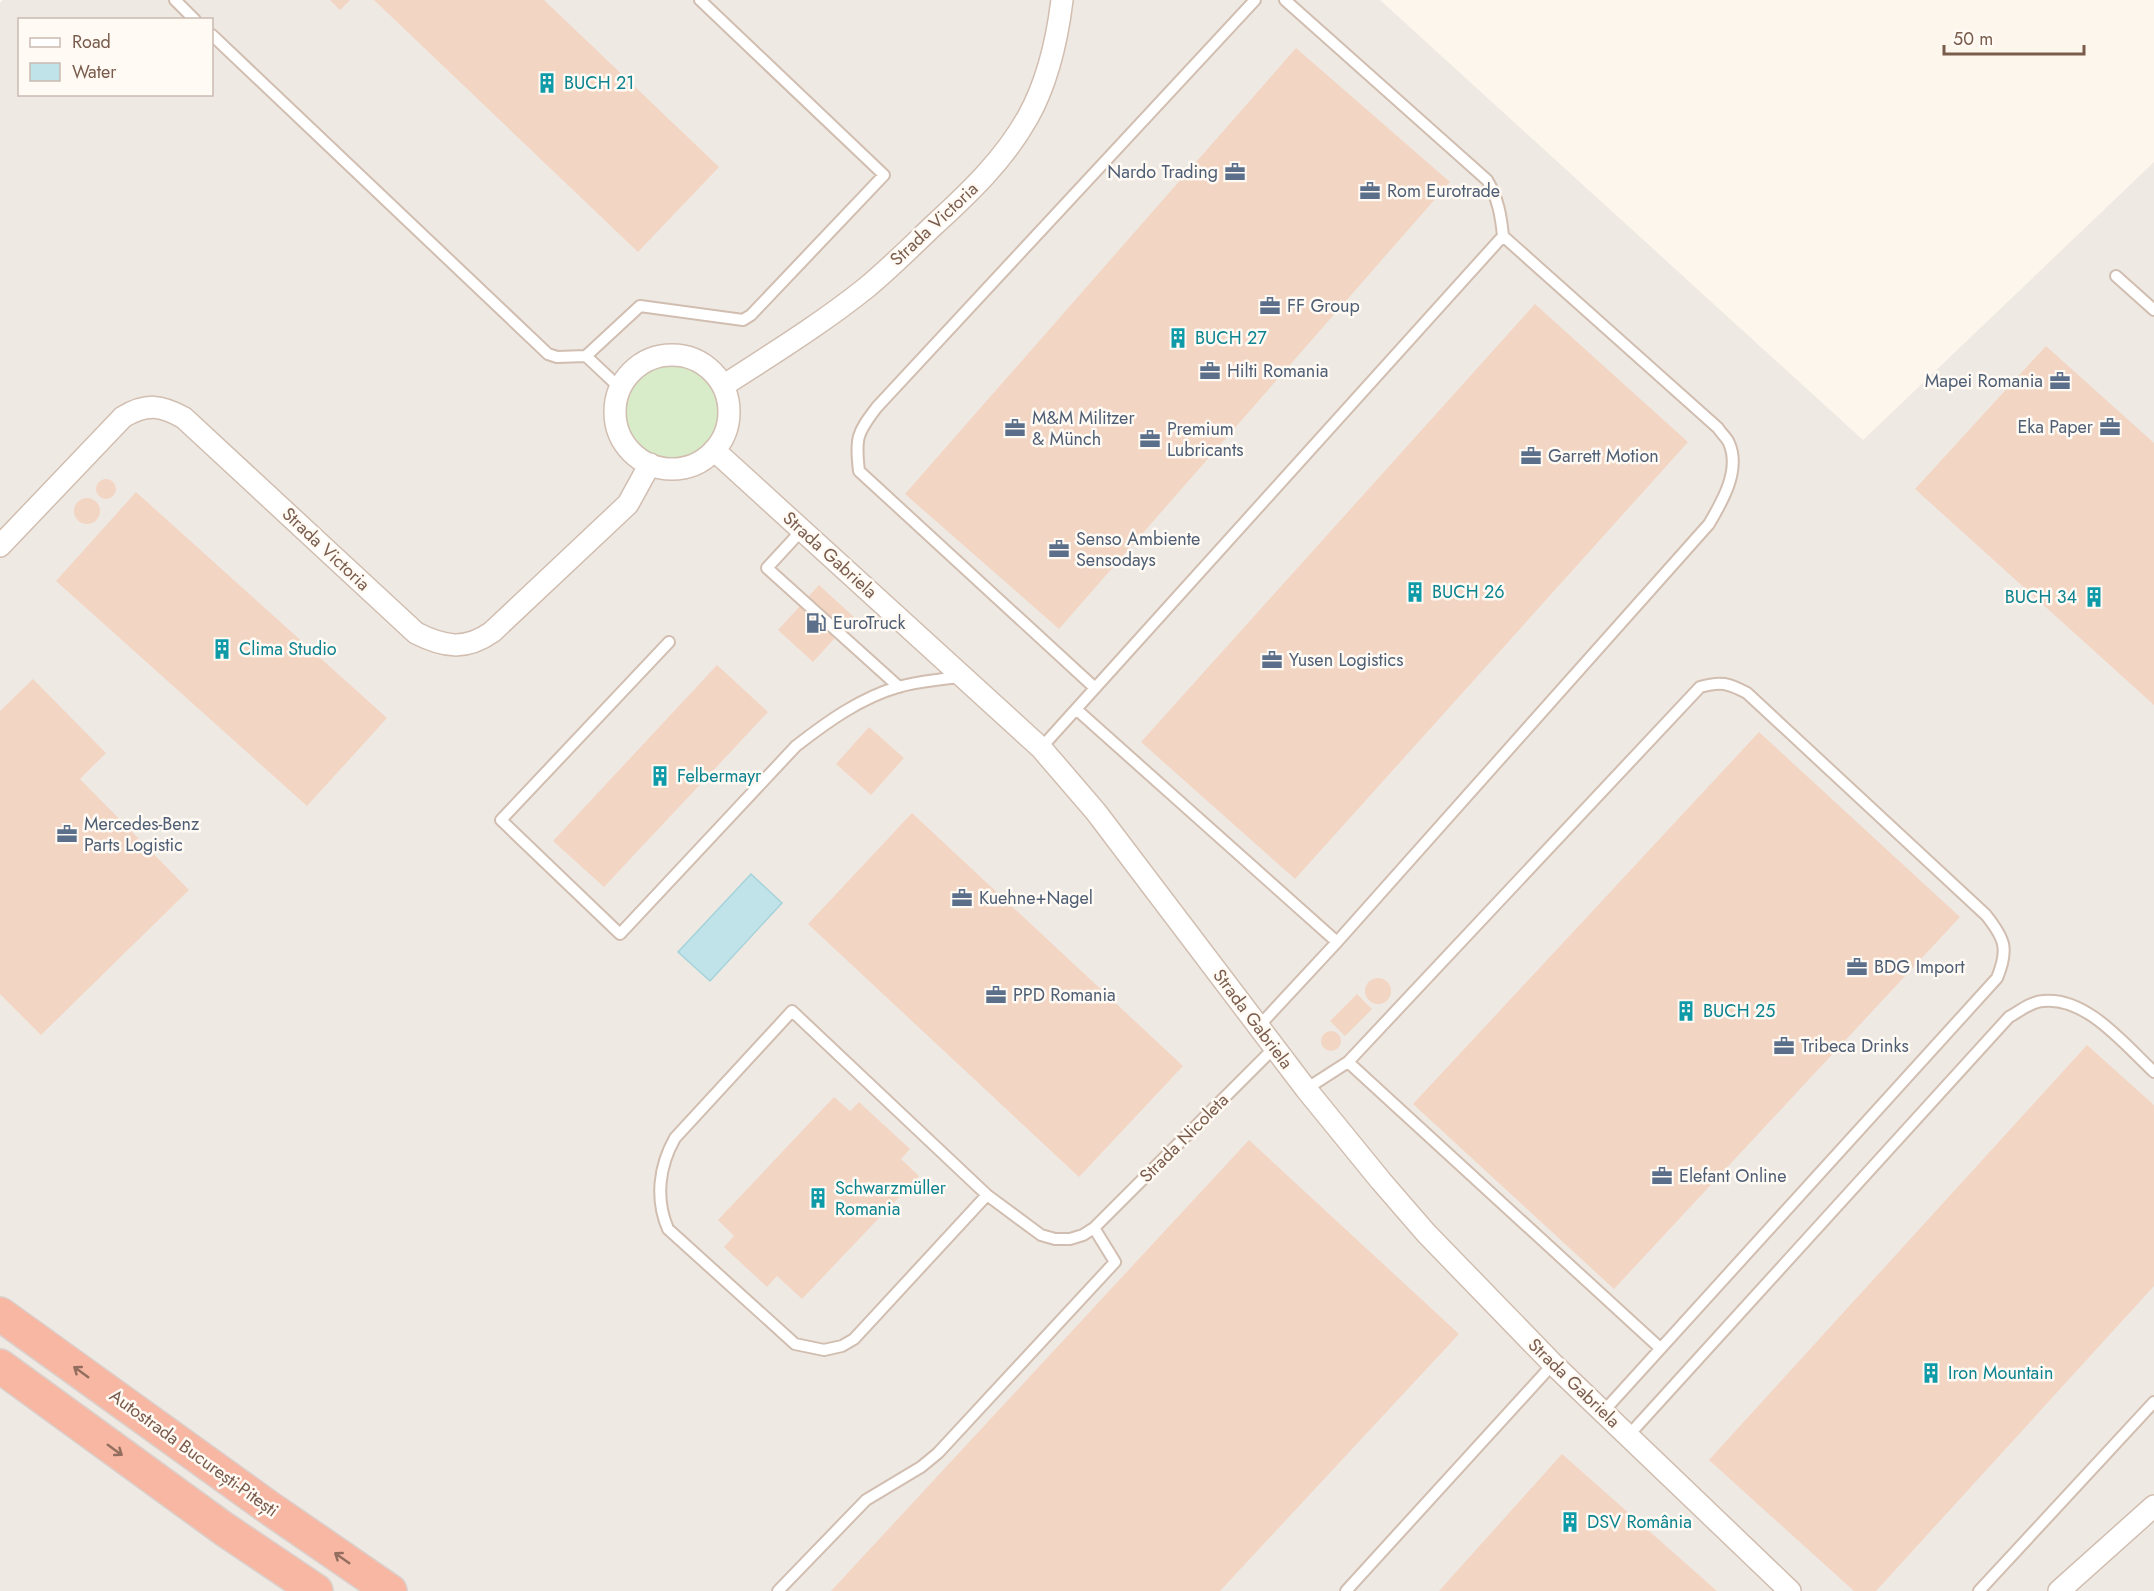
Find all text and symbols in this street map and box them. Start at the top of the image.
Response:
legend [18,18,213,96]
scale bar [1944,18,2084,56]
text: 50 m [1953,26,1993,52]
text: Road [72,29,111,55]
text: Water [72,59,117,85]
place label: BUCH 21 [564,70,634,96]
building icon: BUCH 21 [535,71,559,95]
place label: Nardo Trading [1107,159,1218,185]
office icon: Nardo Trading [1223,160,1247,184]
street label: Strada Victoria [884,176,984,272]
place label: Rom Eurotrade [1387,178,1500,204]
office icon: Rom Eurotrade [1358,179,1382,203]
place label: FF Group [1287,293,1360,319]
office icon: FF Group [1258,294,1282,318]
place label: BUCH 27 [1195,325,1267,351]
building icon: BUCH 27 [1166,326,1190,350]
place label: Hilti Romania [1227,358,1328,384]
office icon: Hilti Romania [1198,359,1222,383]
place label: Mapei Romania [1925,368,2043,394]
office icon: Mapei Romania [2048,369,2072,393]
place label: M&M Militzer & Münch [1032,405,1135,452]
place label: Eka Paper [2017,414,2094,440]
office icon: Eka Paper [2098,415,2122,439]
office icon: M&M Militzer & Münch [1003,416,1027,440]
place label: Premium Lubricants [1167,416,1244,463]
office icon: Premium Lubricants [1138,427,1162,451]
place label: Garrett Motion [1548,443,1659,469]
office icon: Garrett Motion [1519,444,1543,468]
street label: Strada Victoria [276,501,376,597]
street label: Strada Gabriela [777,505,883,605]
place label: Senso Ambiente Sensodays [1076,526,1200,573]
office icon: Senso Ambiente Sensodays [1047,537,1071,561]
place label: BUCH 26 [1432,579,1505,605]
building icon: BUCH 26 [1403,580,1427,604]
place label: BUCH 34 [2005,584,2077,610]
building icon: BUCH 34 [2082,585,2106,609]
place label: EuroTruck [833,610,905,636]
fuel station icon: EuroTruck [804,611,828,635]
place label: Clima Studio [239,636,337,662]
building icon: Clima Studio [210,637,234,661]
place label: Yusen Logistics [1289,647,1403,673]
office icon: Yusen Logistics [1260,648,1284,672]
place label: Felbermayr [677,763,762,789]
building icon: Felbermayr [648,764,672,788]
place label: Mercedes-Benz Parts Logistic [84,811,200,858]
office icon: Mercedes-Benz Parts Logistic [55,822,79,846]
place label: Kuehne+Nagel [979,885,1093,911]
office icon: Kuehne+Nagel [950,886,974,910]
place label: BDG Import [1874,954,1965,980]
office icon: BDG Import [1845,955,1869,979]
street label: Strada Gabriela [1207,964,1299,1074]
place label: PPD Romania [1013,982,1116,1008]
office icon: PPD Romania [984,983,1008,1007]
place label: BUCH 25 [1703,998,1775,1024]
building icon: BUCH 25 [1674,999,1698,1023]
place label: Tribeca Drinks [1801,1033,1909,1059]
office icon: Tribeca Drinks [1772,1034,1796,1058]
street label: Strada Nicoleta [1134,1088,1234,1188]
place label: Elefant Online [1679,1163,1787,1189]
office icon: Elefant Online [1650,1164,1674,1188]
place label: Schwarzmüller Romania [835,1175,947,1222]
building icon: Schwarzmüller Romania [806,1186,830,1210]
street label: Strada Gabriela [1522,1332,1626,1434]
place label: Iron Mountain [1948,1360,2053,1386]
building icon: Iron Mountain [1919,1361,1943,1385]
one-way arrow [73,1366,89,1378]
street label: Autostrada București-Pitești [104,1383,284,1523]
one-way arrow [107,1443,123,1456]
place label: DSV România [1587,1509,1692,1535]
building icon: DSV România [1558,1510,1582,1534]
one-way arrow [335,1552,351,1564]

